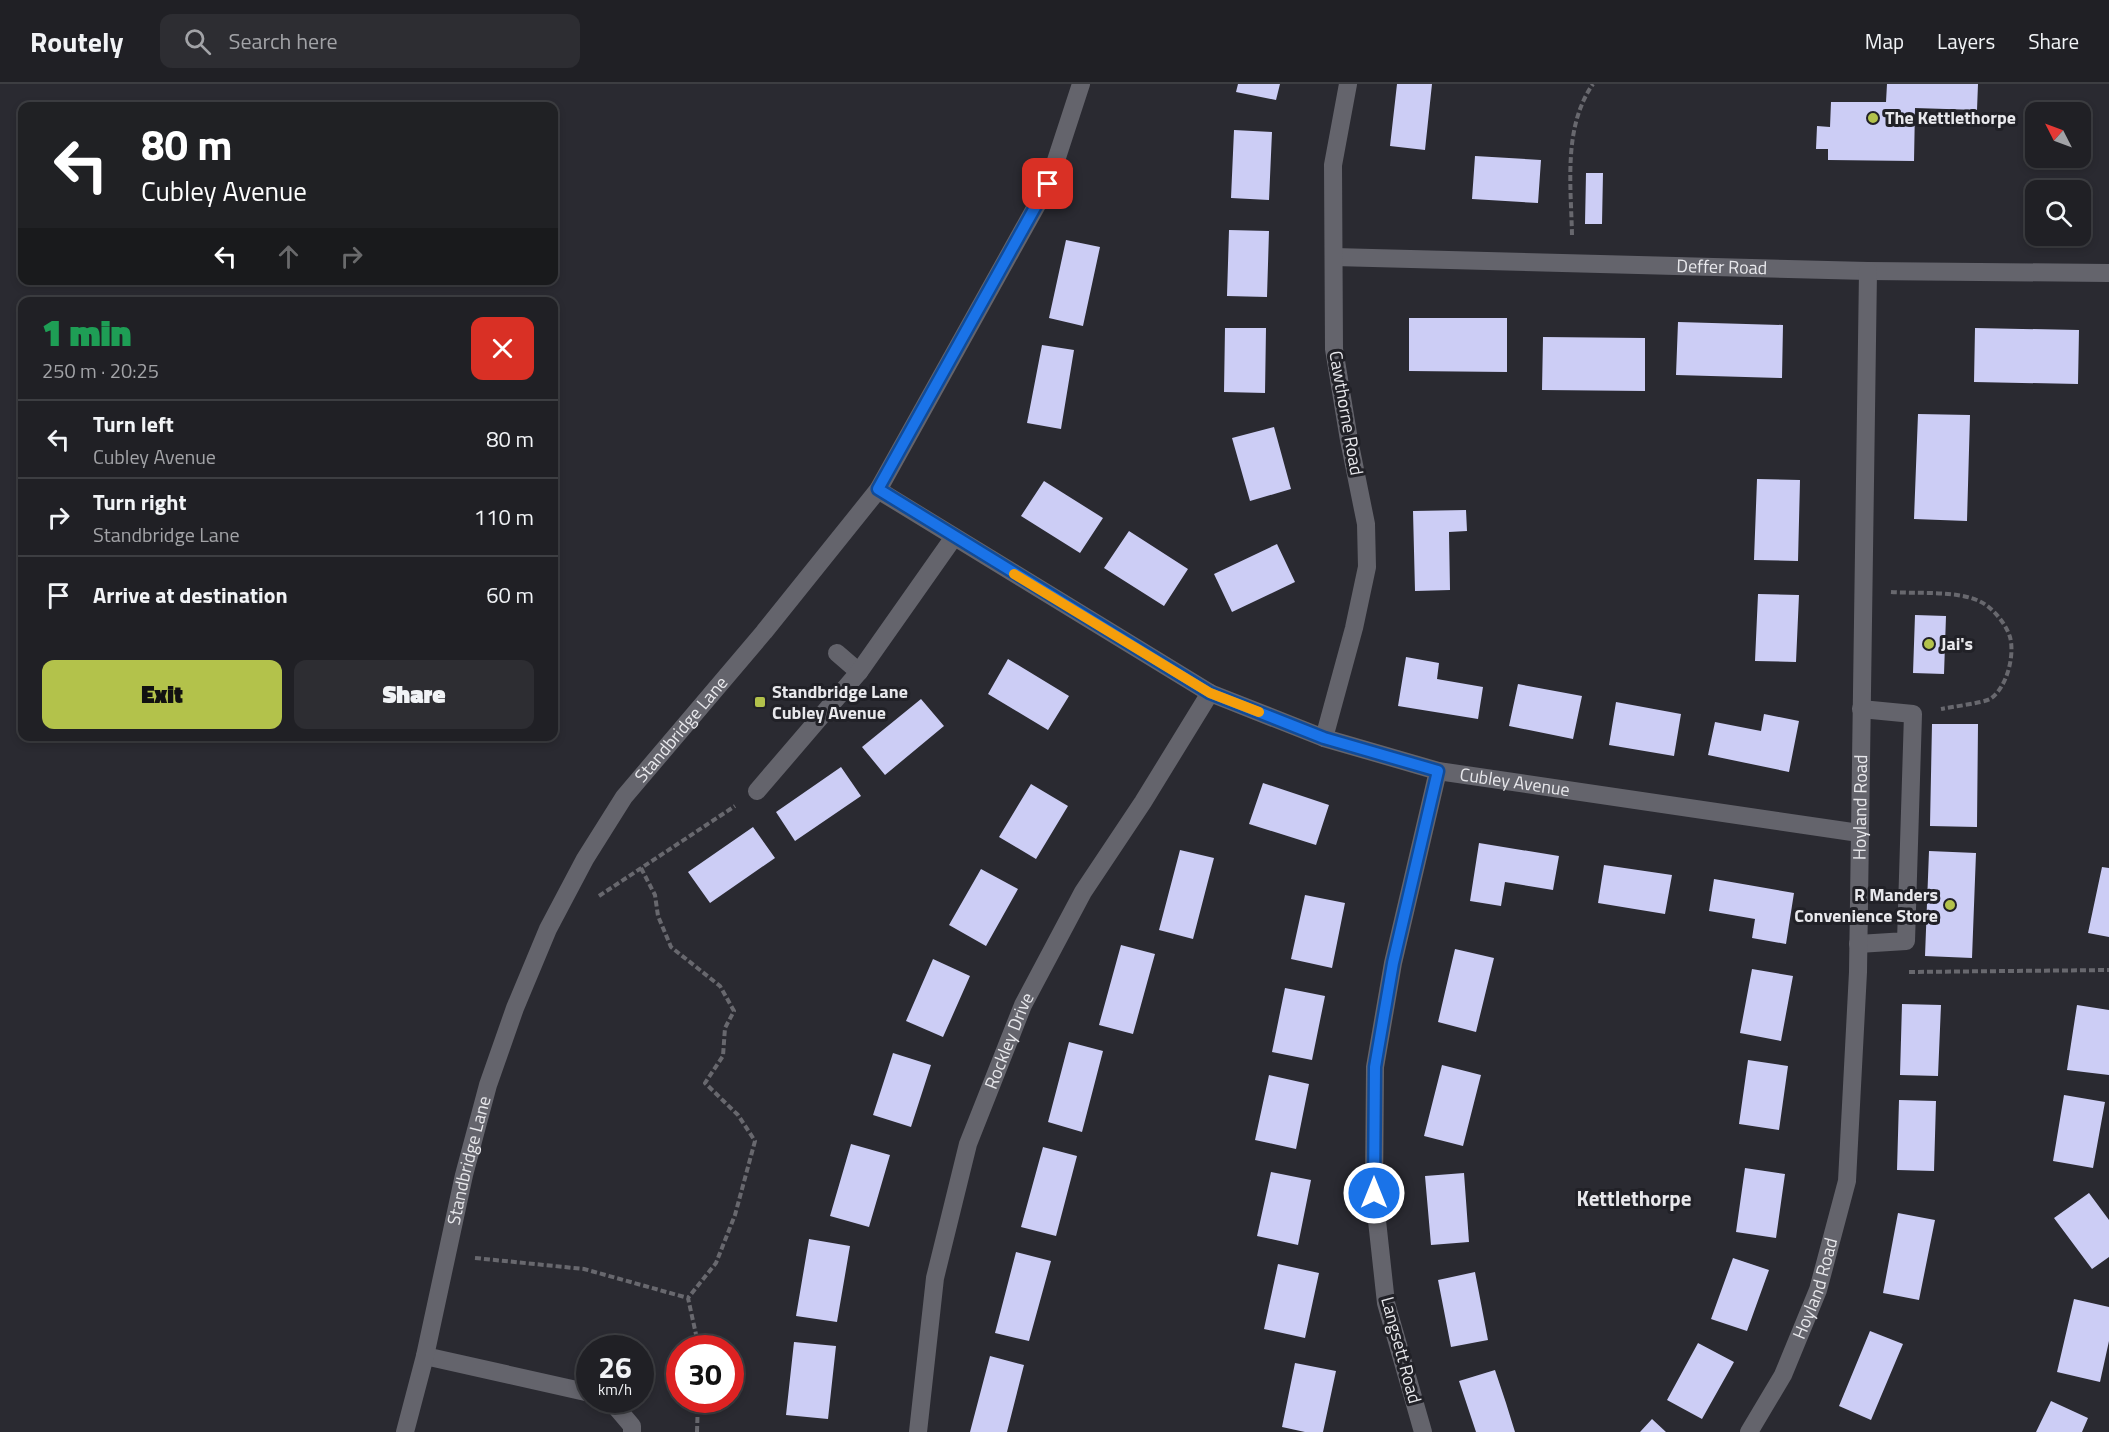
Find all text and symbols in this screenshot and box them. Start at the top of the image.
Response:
search box [160,14,580,68]
text: Routely [30,20,124,63]
text: Search here [229,24,338,58]
icon: search [181,25,214,58]
text: Map [1865,25,1904,57]
text: Layers [1937,25,1995,57]
text: Share [2028,25,2079,57]
north arrow [2025,102,2091,168]
map controls [2025,102,2091,246]
place label: The Kettlethorpe [1885,104,2016,131]
marker: The Kettlethorpe [1866,111,1880,125]
text: 80 m [141,112,233,176]
icon: left [42,126,120,204]
pin [1022,158,1073,209]
icon: arrive [1031,167,1064,200]
text: Cubley Avenue [141,170,307,211]
button: search [2025,180,2091,246]
icon: left [209,240,242,273]
icon: ahead [272,240,305,273]
icon: right [335,240,368,273]
street label: Deffer Road [1676,252,1768,281]
text: 1 min [42,305,131,360]
button: close [471,317,534,380]
street label: Cawthorne Road [1322,349,1371,477]
text: 250 m · 20:25 [42,355,159,386]
text: Turn left [93,407,174,441]
text: 80 m [486,422,534,456]
icon: left [42,423,75,456]
text: Cubley Avenue [93,441,216,472]
text: Turn right [93,485,187,519]
text: 110 m [474,500,534,534]
icon: right [42,501,75,534]
text: Standbridge Lane [93,519,240,550]
text: Arrive at destination [93,578,288,612]
text: 60 m [486,578,534,612]
icon: arrive [42,579,75,612]
place label: Jai's [1941,630,1973,657]
marker: Jai's [1922,637,1936,651]
button: Exit [42,660,282,729]
button: Share [294,660,534,729]
street label: Standbridge Lane [628,670,734,788]
place label: Standbridge Lane Cubley Avenue [772,678,908,726]
marker: Standbridge Lane Cubley Avenue [753,695,767,709]
street label: Hoyland Road [1846,754,1874,860]
street label: Cubley Avenue [1458,760,1572,803]
place label: R Manders Convenience Store [1794,881,1938,929]
marker: R Manders Convenience Store [1943,898,1957,912]
street label: Rockley Drive [977,987,1040,1093]
street label: Standbridge Lane [440,1093,498,1227]
position arrow [1342,1161,1406,1225]
district label: Kettlethorpe [1577,1182,1691,1214]
street label: Hoyland Road [1785,1235,1844,1343]
street label: Langsett Road [1374,1293,1429,1406]
speed limit sign: 30 [666,1335,744,1413]
text: 26 [598,1344,632,1390]
text: km/h [598,1378,632,1401]

